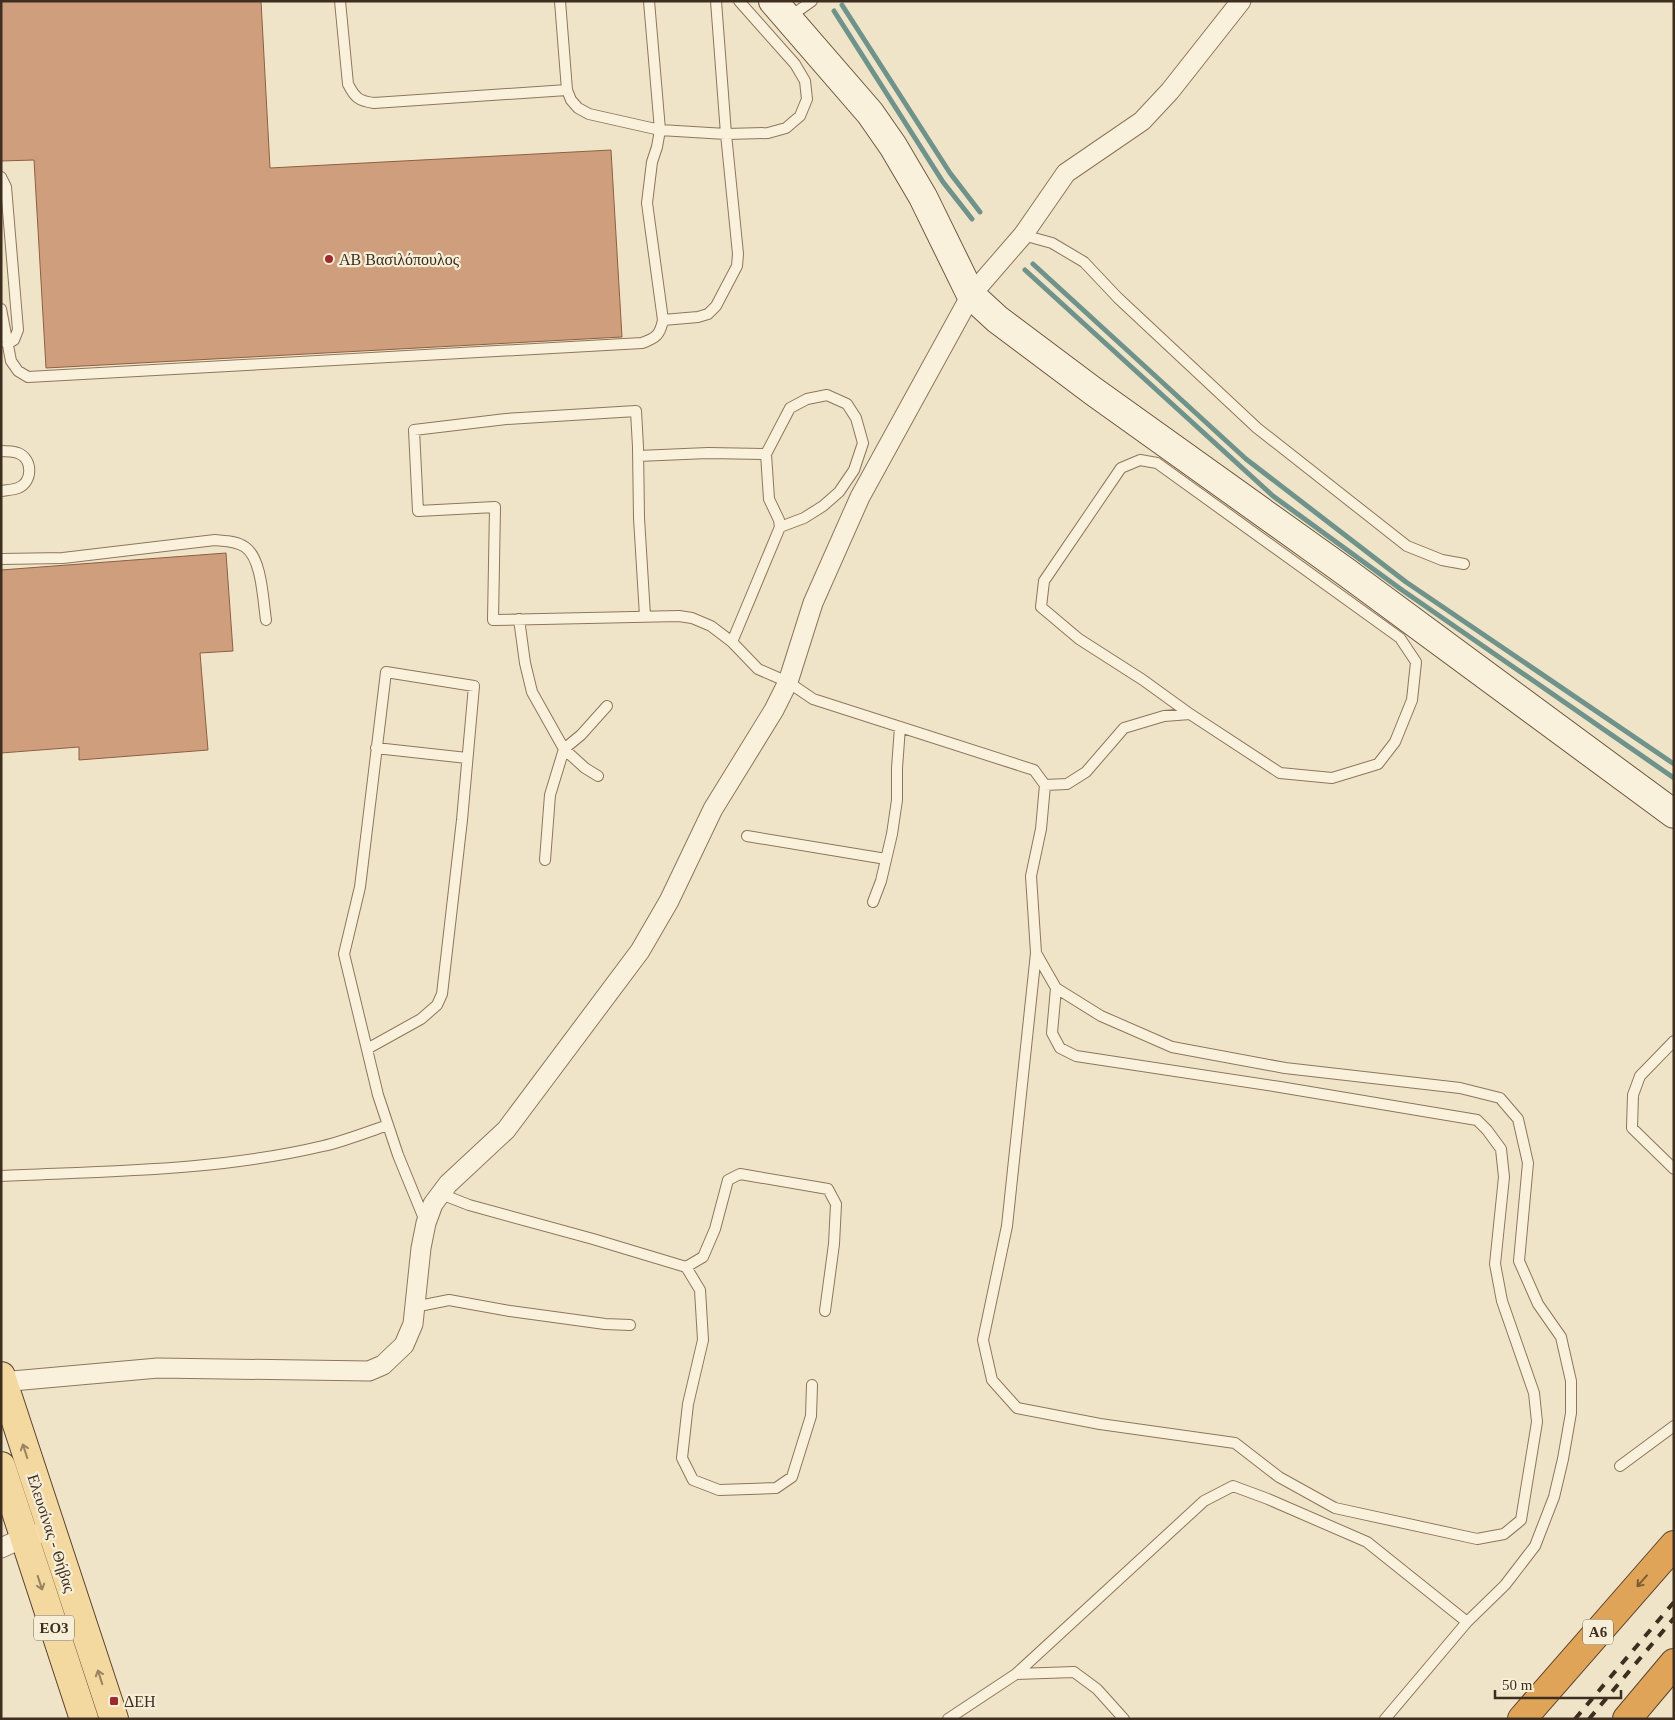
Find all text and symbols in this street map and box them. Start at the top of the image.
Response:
place label: ΑΒ Βασιλόπουλος [339,251,460,268]
marker: ΑΒ Βασιλόπουλος [323,253,335,265]
one-way arrow [20,1443,30,1459]
street label: Ελευσίνας - Θήβας [23,1472,79,1595]
one-way arrow [36,1575,45,1590]
one-way arrow [1636,1575,1647,1588]
road number: ΕΟ3 [34,1616,74,1640]
road number: Α6 [1583,1620,1613,1644]
scale bar [1495,1668,1621,1700]
one-way arrow [95,1670,104,1686]
text: 50 m [1502,1677,1533,1693]
place label: ΔΕΗ [124,1693,156,1710]
marker: ΔΕΗ [108,1695,120,1707]

